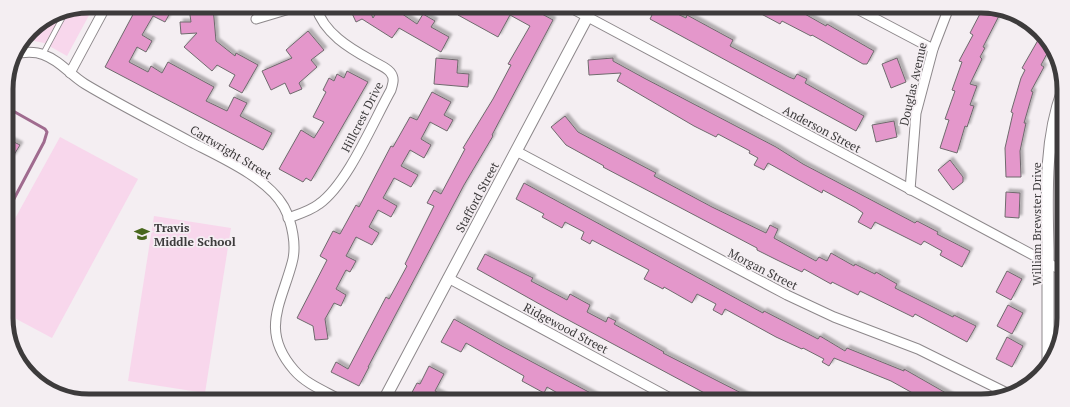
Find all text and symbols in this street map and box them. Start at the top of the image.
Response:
street label: Douglas Avenue [896,41,930,127]
street label: Hillcrest Drive [338,79,386,155]
street label: Anderson Street [780,102,864,156]
street label: Cartwright Street [187,122,275,183]
street label: Stafford Street [452,159,502,235]
street label: William Brewster Drive [1029,162,1044,286]
place label: Travis Middle School [154,220,236,249]
school or university icon: Travis Middle School [133,225,151,243]
street label: Morgan Street [726,245,801,293]
street label: Ridgewood Street [521,299,611,357]

